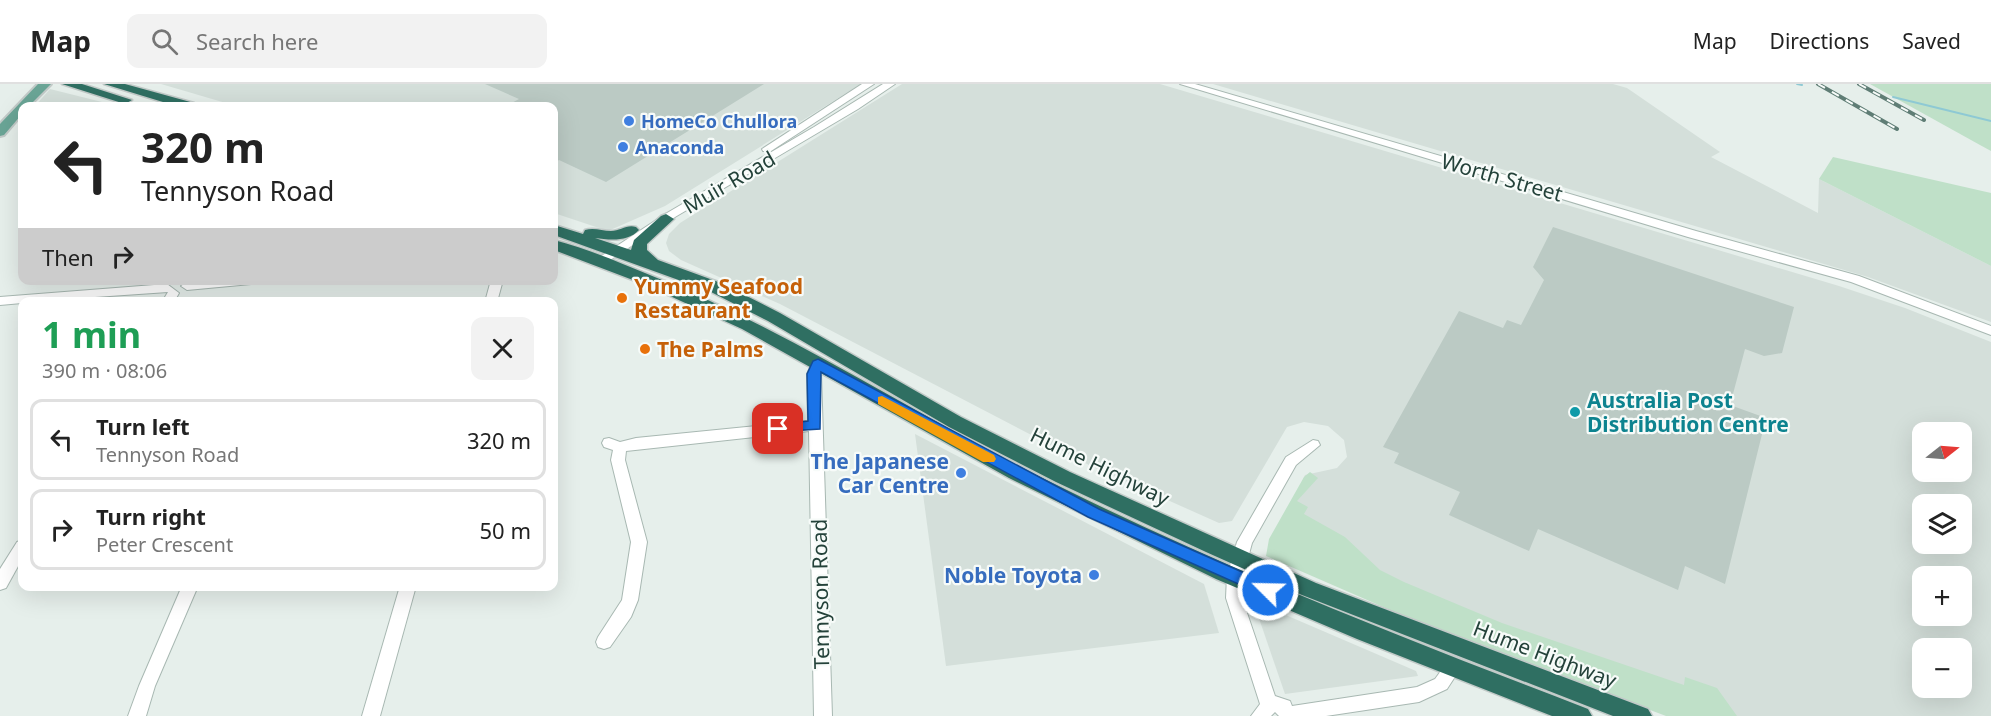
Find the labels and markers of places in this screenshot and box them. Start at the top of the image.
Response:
place label: HomeCo Chullora [641,109,797,133]
marker: HomeCo Chullora [622,114,636,128]
place label: Anaconda [635,135,724,159]
marker: Anaconda [616,140,630,154]
place label: Yummy Seafood Restaurant [634,272,803,324]
marker: Yummy Seafood Restaurant [615,291,629,305]
place label: The Palms [657,335,764,363]
marker: The Palms [638,342,652,356]
place label: Australia Post Distribution Centre [1587,386,1789,438]
pin [752,403,803,454]
marker: Australia Post Distribution Centre [1568,405,1582,419]
place label: The Japanese Car Centre [811,447,949,499]
marker: The Japanese Car Centre [954,466,968,480]
place label: Noble Toyota [944,561,1082,589]
marker: Noble Toyota [1087,568,1101,582]

